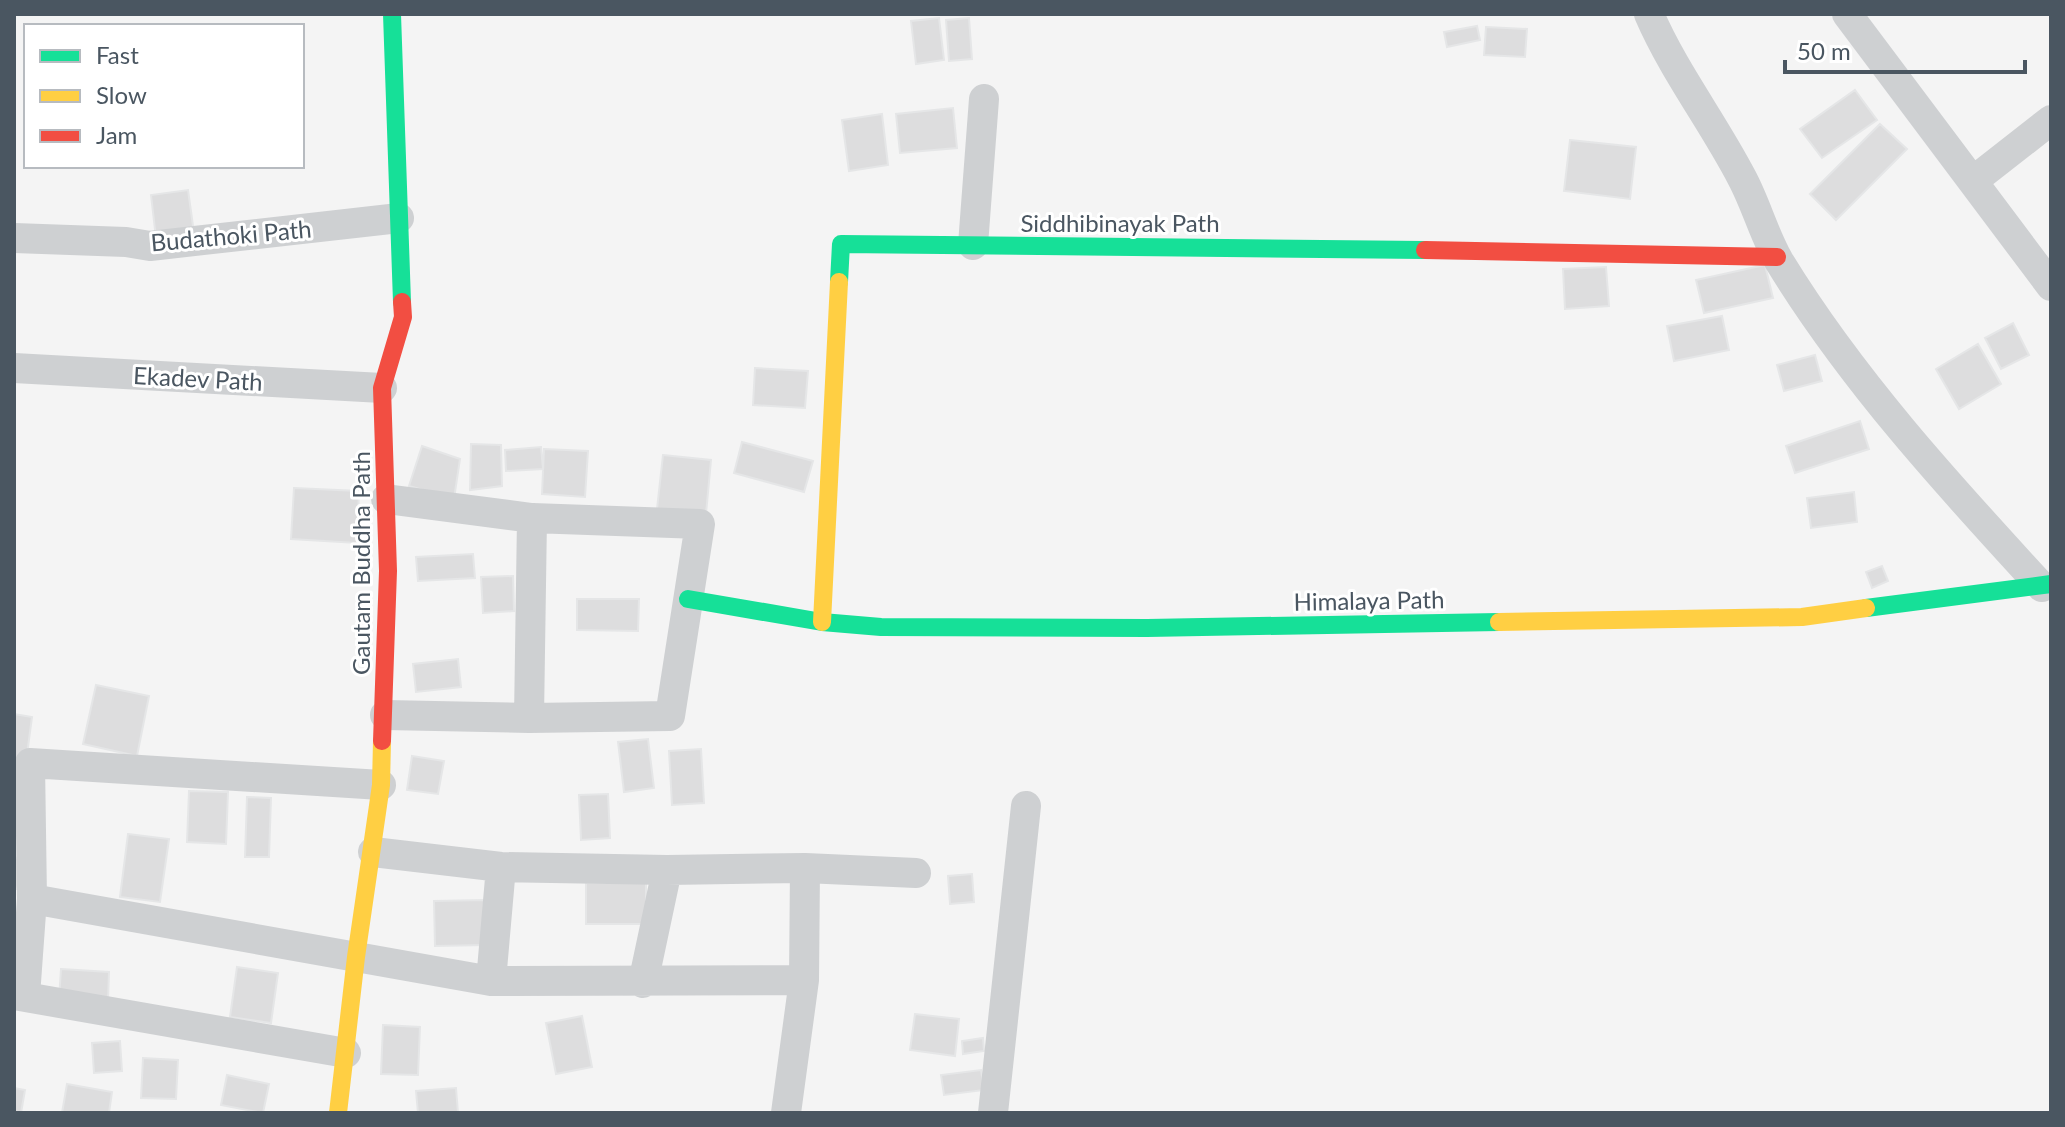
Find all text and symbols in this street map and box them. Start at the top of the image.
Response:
legend [24,24,304,168]
scale bar [1785,24,2025,74]
text: 50 m [1797,36,1851,65]
text: Fast [96,40,139,69]
text: Slow [96,80,147,109]
text: Jam [96,120,137,149]
street label: Siddhibinayak Path [1020,208,1220,237]
street label: Budathoki Path [149,214,313,256]
street label: Ekadev Path [133,360,263,396]
street label: Gautam Buddha Path [346,451,375,675]
street label: Himalaya Path [1293,584,1445,616]

